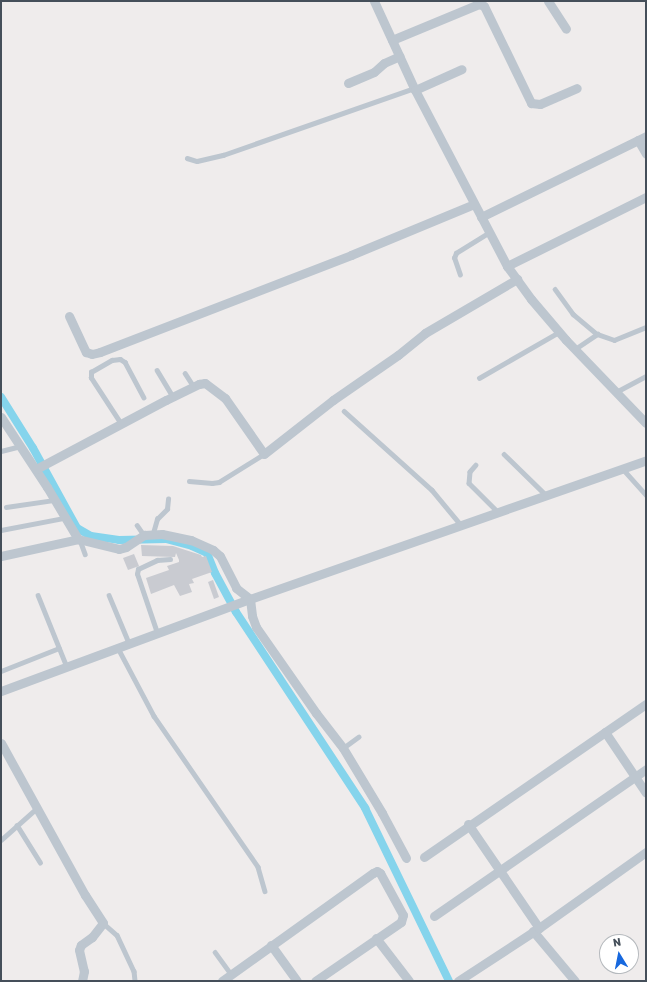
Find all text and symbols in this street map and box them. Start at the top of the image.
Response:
north arrow [599,934,639,974]
text: N [612,936,622,950]

